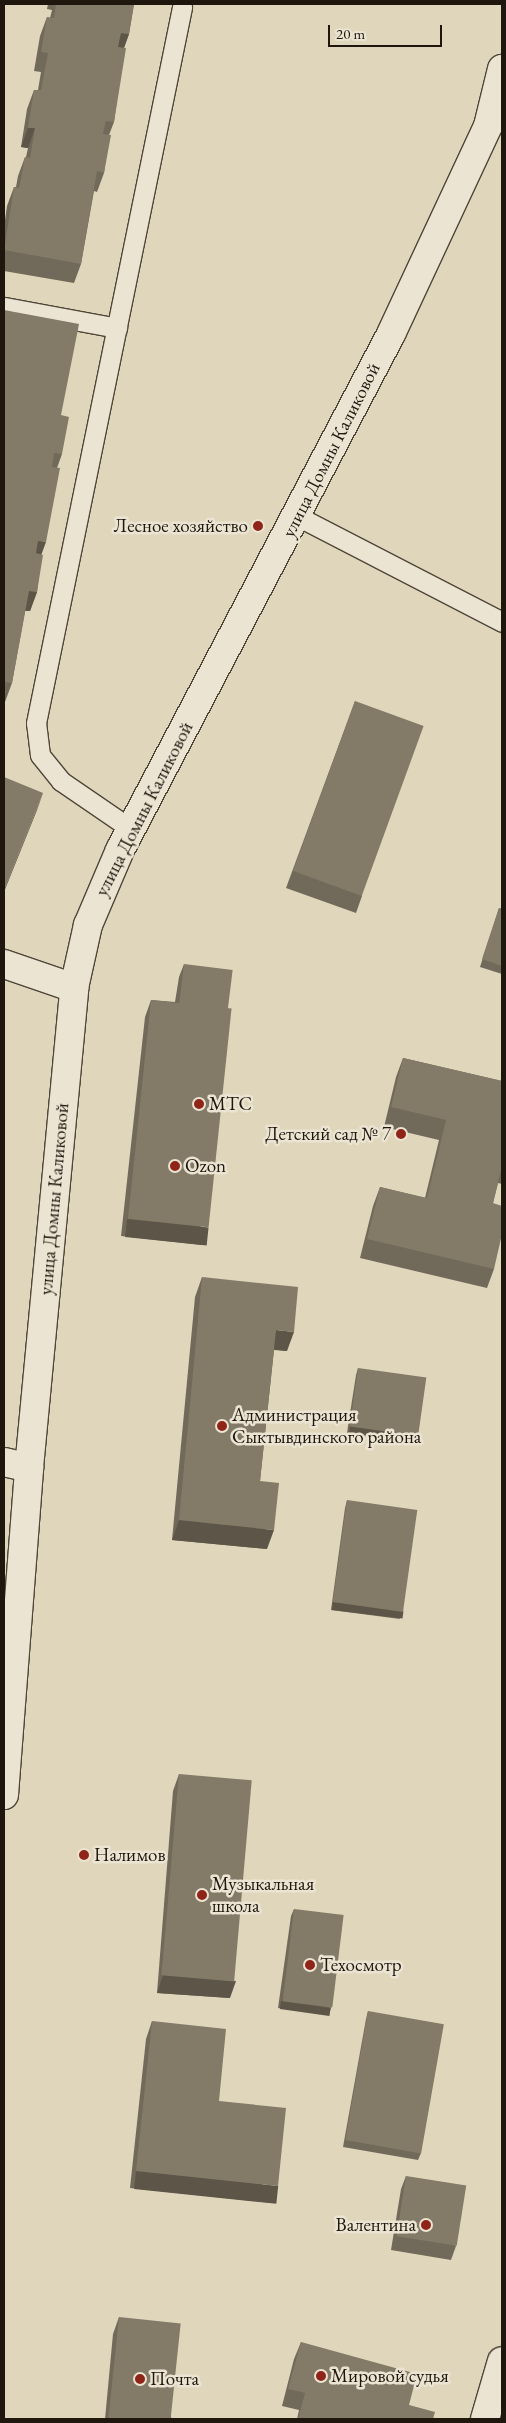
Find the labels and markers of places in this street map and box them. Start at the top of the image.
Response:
place label: Лесное хозяйство [114,515,248,537]
marker: Лесное хозяйство [252,520,264,532]
place label: МТС [209,1093,252,1115]
marker: МТС [193,1098,205,1110]
place label: Детский сад № 7 [265,1123,391,1145]
marker: Детский сад № 7 [395,1128,407,1140]
place label: Ozon [185,1155,226,1177]
marker: Ozon [169,1160,181,1172]
place label: Администрация Сыктывдинского района [232,1404,421,1448]
marker: Администрация Сыктывдинского района [216,1420,228,1432]
place label: Налимов [94,1844,165,1866]
marker: Налимов [78,1849,90,1861]
place label: Музыкальная школа [212,1873,314,1917]
marker: Музыкальная школа [196,1889,208,1901]
place label: Техосмотр [320,1954,402,1976]
marker: Техосмотр [304,1959,316,1971]
place label: Валентина [336,2214,416,2236]
marker: Валентина [420,2219,432,2231]
place label: Мировой судья [331,2365,449,2387]
place label: Почта [150,2368,199,2390]
marker: Мировой судья [315,2370,327,2382]
marker: Почта [134,2373,146,2385]

